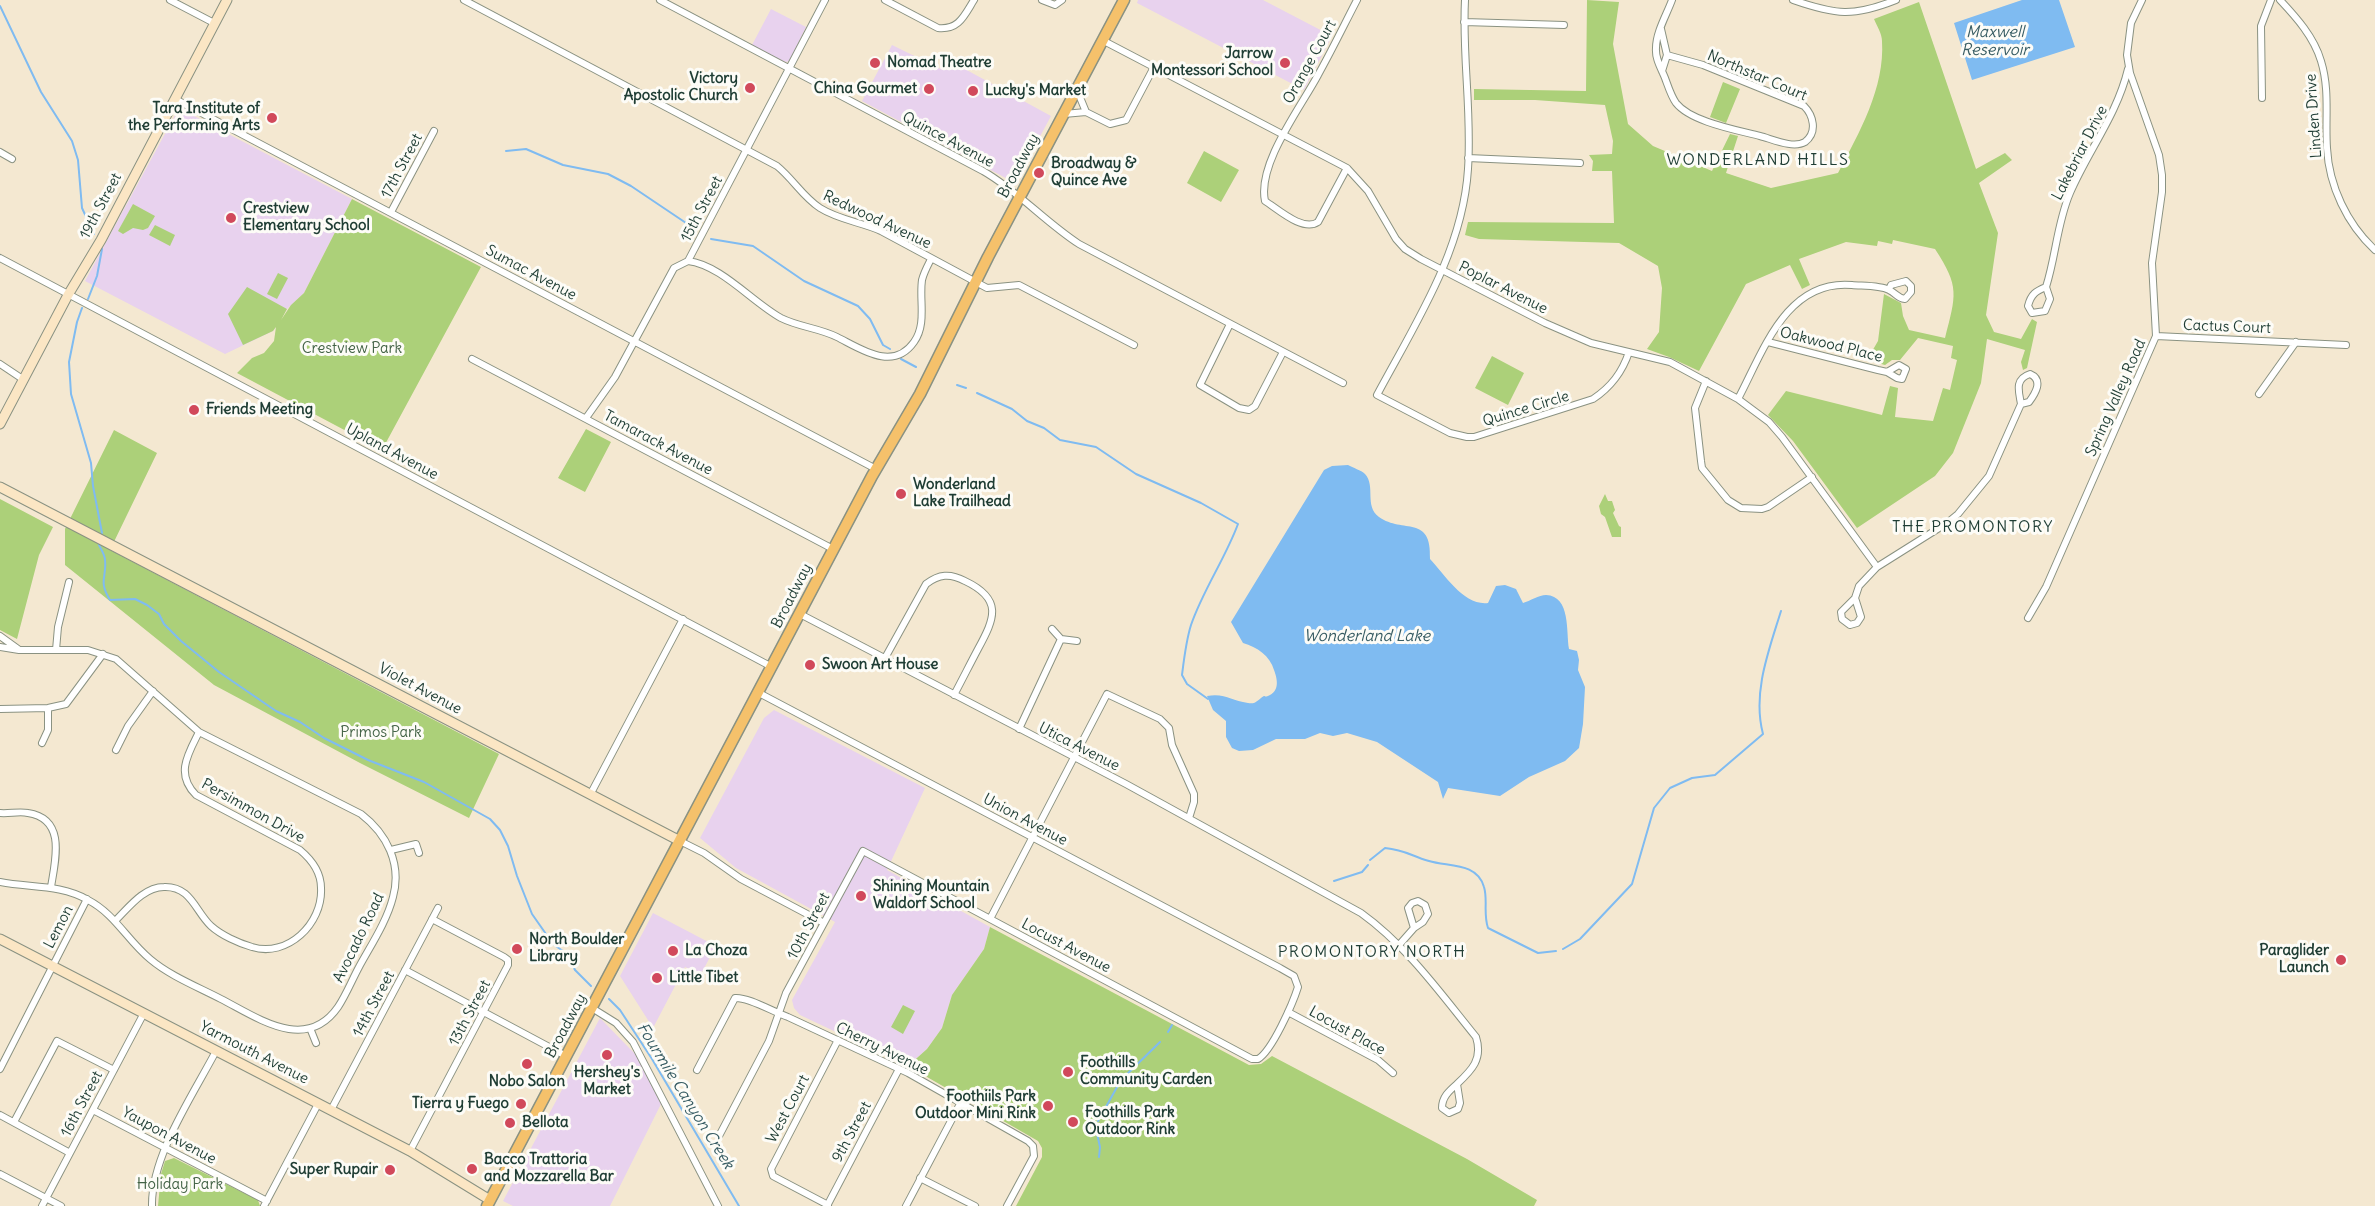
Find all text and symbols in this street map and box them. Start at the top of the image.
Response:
street label: Orange Court [1280,17,1340,107]
water label: Maxwell Reservoir [1961,22,2029,60]
place label: Jarrow Montessori School [1151,45,1273,80]
street label: Northstar Court [1704,47,1810,105]
place label: Nomad Theatre [887,54,992,72]
marker: Nomad Theatre [868,56,882,70]
marker: Jarrow Montessori School [1278,56,1292,70]
place label: Victory Apostolic Church [624,70,738,105]
street label: Linden Drive [2302,73,2326,159]
place label: China Gourmet [814,80,917,98]
marker: Victory Apostolic Church [743,81,757,95]
marker: China Gourmet [922,82,936,96]
place label: Lucky's Market [985,82,1086,100]
marker: Lucky's Market [966,84,980,98]
place label: Tara Institute of the Performing Arts [128,100,260,135]
street label: Lakebriar Drive [2048,103,2112,203]
street label: Quince Avenue [899,108,997,172]
marker: Tara Institute of the Performing Arts [265,111,279,125]
street label: 17th Street [377,131,427,201]
street label: Broadway [995,131,1043,201]
district label: WONDERLAND HILLS [1667,150,1849,170]
place label: Broadway & Quince Ave [1051,155,1136,190]
marker: Broadway & Quince Ave [1032,166,1046,180]
street label: 19th Street [76,170,126,242]
street label: 15th Street [677,173,727,245]
street label: Redwood Avenue [820,187,934,253]
place label: Crestview Elementary School [243,200,370,235]
marker: Crestview Elementary School [224,211,238,225]
street label: Sumac Avenue [483,242,579,304]
street label: Poplar Avenue [1455,258,1551,318]
street label: Cactus Court [2183,316,2271,338]
street label: Oakwood Place [1778,324,1884,366]
street label: Spring Valley Road [2082,337,2150,459]
park label: Crestview Park [302,340,402,358]
street label: Quince Circle [1481,387,1571,431]
place label: Friends Meeting [206,401,313,419]
marker: Friends Meeting [187,403,201,417]
street label: Tamarack Avenue [600,407,716,479]
street label: Upland Avenue [343,420,441,484]
place label: Wonderland Lake Trailhead [913,476,1011,511]
marker: Wonderland Lake Trailhead [894,487,908,501]
district label: THE PROMONTORY [1892,517,2054,537]
street label: Broadway [768,561,816,631]
water label: Wonderland Lake [1304,626,1430,646]
place label: Swoon Art House [822,656,938,674]
marker: Swoon Art House [803,658,817,672]
street label: Violet Avenue [375,660,465,718]
street label: Utica Avenue [1035,719,1123,775]
park label: Primos Park [340,724,422,742]
street label: Persimmon Drive [198,775,308,847]
street label: Union Avenue [980,790,1070,850]
place label: Shining Mountain Waldorf School [873,878,989,913]
street label: 10th Street [784,889,834,963]
marker: Shining Mountain Waldorf School [854,889,868,903]
street label: Avocado Road [330,890,388,986]
street label: Lemon [41,902,77,952]
street label: Locust Avenue [1018,915,1114,977]
place label: North Boulder Library [529,931,624,966]
marker: North Boulder Library [510,942,524,956]
place label: La Choza [685,942,748,960]
district label: PROMONTORY NORTH [1278,942,1466,962]
place label: Paraglider Launch [2259,942,2329,977]
marker: La Choza [666,944,680,958]
marker: Paraglider Launch [2334,953,2348,967]
street label: 14th Street [349,968,399,1040]
place label: Little Tibet [669,969,738,987]
marker: Little Tibet [650,971,664,985]
street label: 13th Street [445,977,495,1049]
street label: Broadway [542,991,590,1061]
street label: Locust Place [1306,1003,1388,1059]
street label: Yarmouth Avenue [197,1018,311,1088]
water label: Fourmile Canyon Creek [632,1019,738,1173]
street label: Cherry Avenue [833,1019,931,1079]
marker: Hershey's Market [600,1048,614,1062]
place label: Foothills Community Carden [1080,1054,1212,1089]
marker: Nobo Salon [520,1057,534,1071]
place label: Hershey's Market [574,1064,640,1099]
marker: Foothills Community Carden [1061,1065,1075,1079]
street label: 16th Street [57,1068,107,1140]
street label: West Court [763,1072,813,1146]
place label: Nobo Salon [489,1073,565,1091]
place label: Foothiils Park Outdoor Mini Rink [915,1088,1036,1123]
place label: Tierra y Fuego [412,1095,509,1113]
marker: Tierra y Fuego [514,1097,528,1111]
street label: 9th Street [829,1099,875,1165]
marker: Foothiils Park Outdoor Mini Rink [1041,1099,1055,1113]
street label: Yaupon Avenue [119,1104,219,1168]
place label: Foothills Park Outdoor Rink [1085,1104,1175,1139]
place label: Bellota [522,1114,569,1132]
marker: Foothills Park Outdoor Rink [1066,1115,1080,1129]
marker: Bellota [503,1116,517,1130]
place label: Bacco Trattoria and Mozzarella Bar [484,1151,614,1186]
place label: Super Rupair [290,1161,378,1179]
marker: Bacco Trattoria and Mozzarella Bar [465,1162,479,1176]
marker: Super Rupair [383,1163,397,1177]
park label: Holiday Park [137,1176,223,1194]

